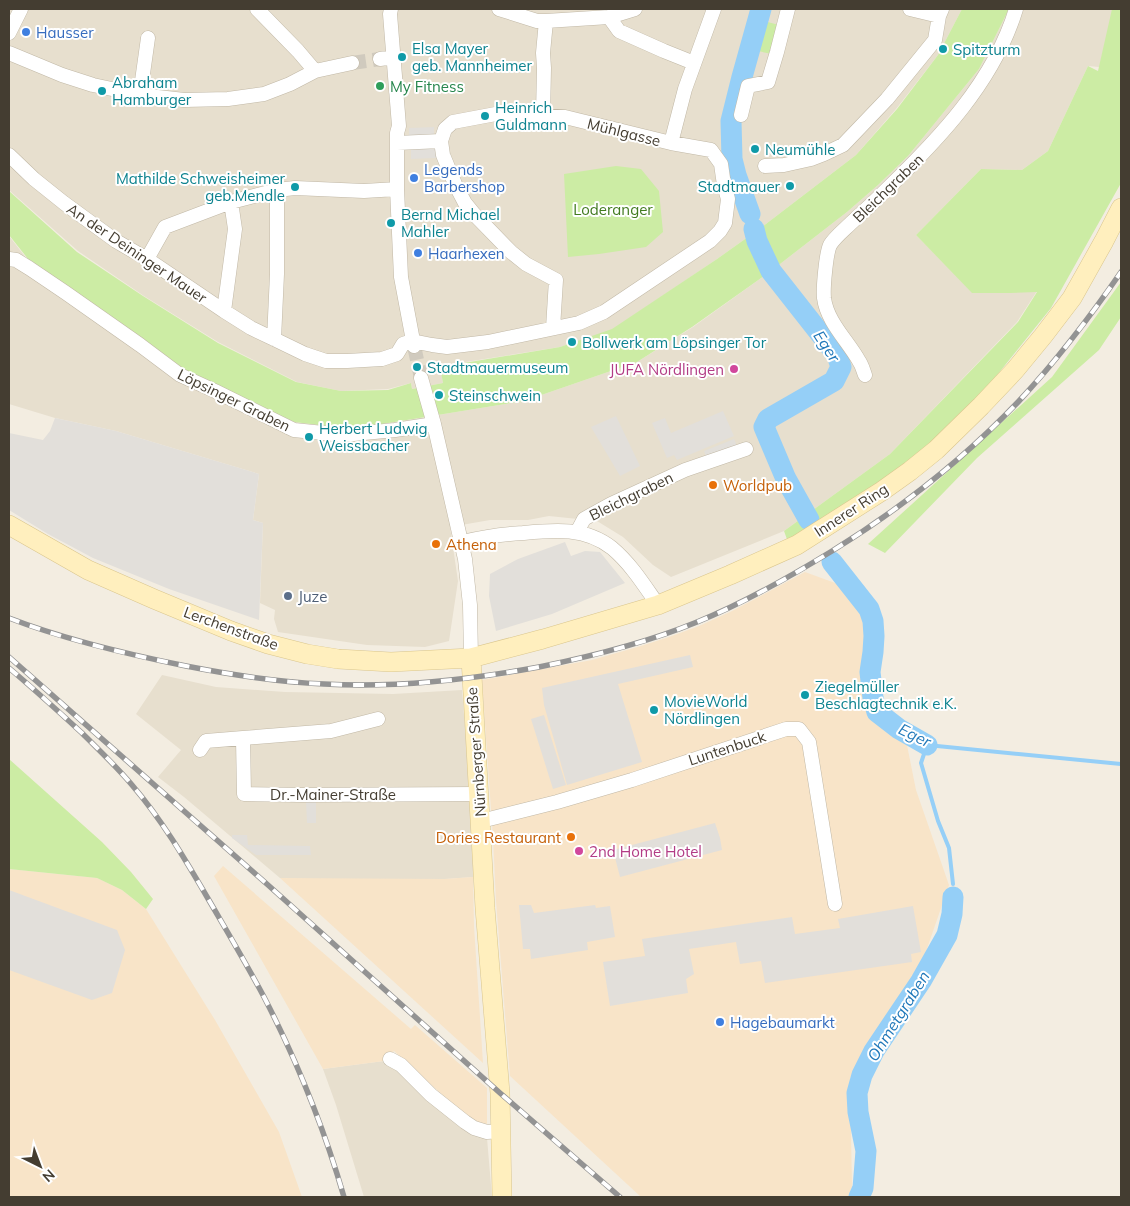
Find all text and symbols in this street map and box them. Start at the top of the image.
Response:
place label: Hausser [36,23,94,42]
marker: Hausser [20,26,32,38]
place label: Elsa Mayer geb. Mannheimer [412,39,533,75]
place label: Spitzturm [953,40,1020,59]
marker: Spitzturm [937,43,949,55]
marker: Elsa Mayer geb. Mannheimer [396,51,408,63]
place label: Abraham Hamburger [112,73,192,109]
place label: My Fitness [390,77,464,96]
marker: My Fitness [374,80,386,92]
marker: Abraham Hamburger [96,85,108,97]
place label: Heinrich Guldmann [495,98,567,134]
marker: Heinrich Guldmann [479,110,491,122]
street label: Mühlgasse [585,114,663,150]
place label: Neumühle [765,140,835,159]
marker: Neumühle [749,143,761,155]
street label: Bleichgraben [849,150,927,226]
place label: Legends Barbershop [424,160,505,196]
place label: Mathilde Schweisheimer geb.Mendle [116,169,286,205]
marker: Legends Barbershop [408,172,420,184]
place label: Stadtmauer [698,177,781,196]
marker: Stadtmauer [784,180,796,192]
marker: Mathilde Schweisheimer geb.Mendle [289,181,301,193]
street label: An der Deininger Mauer [63,199,211,307]
park label: Loderanger [573,200,653,219]
place label: Bernd Michael Mahler [401,205,500,241]
marker: Bernd Michael Mahler [385,217,397,229]
place label: Haarhexen [428,244,505,263]
marker: Haarhexen [412,247,424,259]
water label: Eger [809,326,845,366]
place label: Bollwerk am Löpsinger Tor [582,333,767,352]
marker: Bollwerk am Löpsinger Tor [566,336,578,348]
place label: Stadtmauermuseum [427,358,569,377]
place label: JUFA Nördlingen [610,360,724,379]
marker: Stadtmauermuseum [411,361,423,373]
marker: JUFA Nördlingen [728,363,740,375]
street label: Löpsinger Graben [174,364,294,436]
place label: Steinschwein [449,386,541,405]
marker: Steinschwein [433,389,445,401]
place label: Herbert Ludwig Weissbacher [319,419,428,455]
marker: Herbert Ludwig Weissbacher [303,431,315,443]
street label: Bleichgraben [586,467,676,525]
place label: Worldpub [723,476,792,495]
marker: Worldpub [707,479,719,491]
street label: Innerer Ring [810,479,892,541]
place label: Athena [446,535,497,554]
marker: Athena [430,538,442,550]
place label: Juze [298,587,327,606]
marker: Juze [282,590,294,602]
street label: Lerchenstraße [181,602,281,654]
place label: Ziegelmüller Beschlagtechnik e.K. [815,677,957,713]
street label: Nürnberger Straße [462,687,490,817]
marker: Ziegelmüller Beschlagtechnik e.K. [799,689,811,701]
place label: MovieWorld Nördlingen [664,692,747,728]
marker: MovieWorld Nördlingen [648,704,660,716]
water label: Eger [896,719,936,752]
street label: Luntenbuck [686,726,768,769]
street label: Dr.-Mainer-Straße [270,785,396,804]
place label: Dories Restaurant [436,828,561,847]
marker: Dories Restaurant [565,831,577,843]
place label: 2nd Home Hotel [589,842,702,861]
marker: 2nd Home Hotel [573,845,585,857]
water label: Ohmetgraben [862,967,934,1065]
place label: Hagebaumarkt [730,1013,835,1032]
marker: Hagebaumarkt [714,1016,726,1028]
north arrow [15,1141,65,1191]
text: N [39,1165,59,1186]

